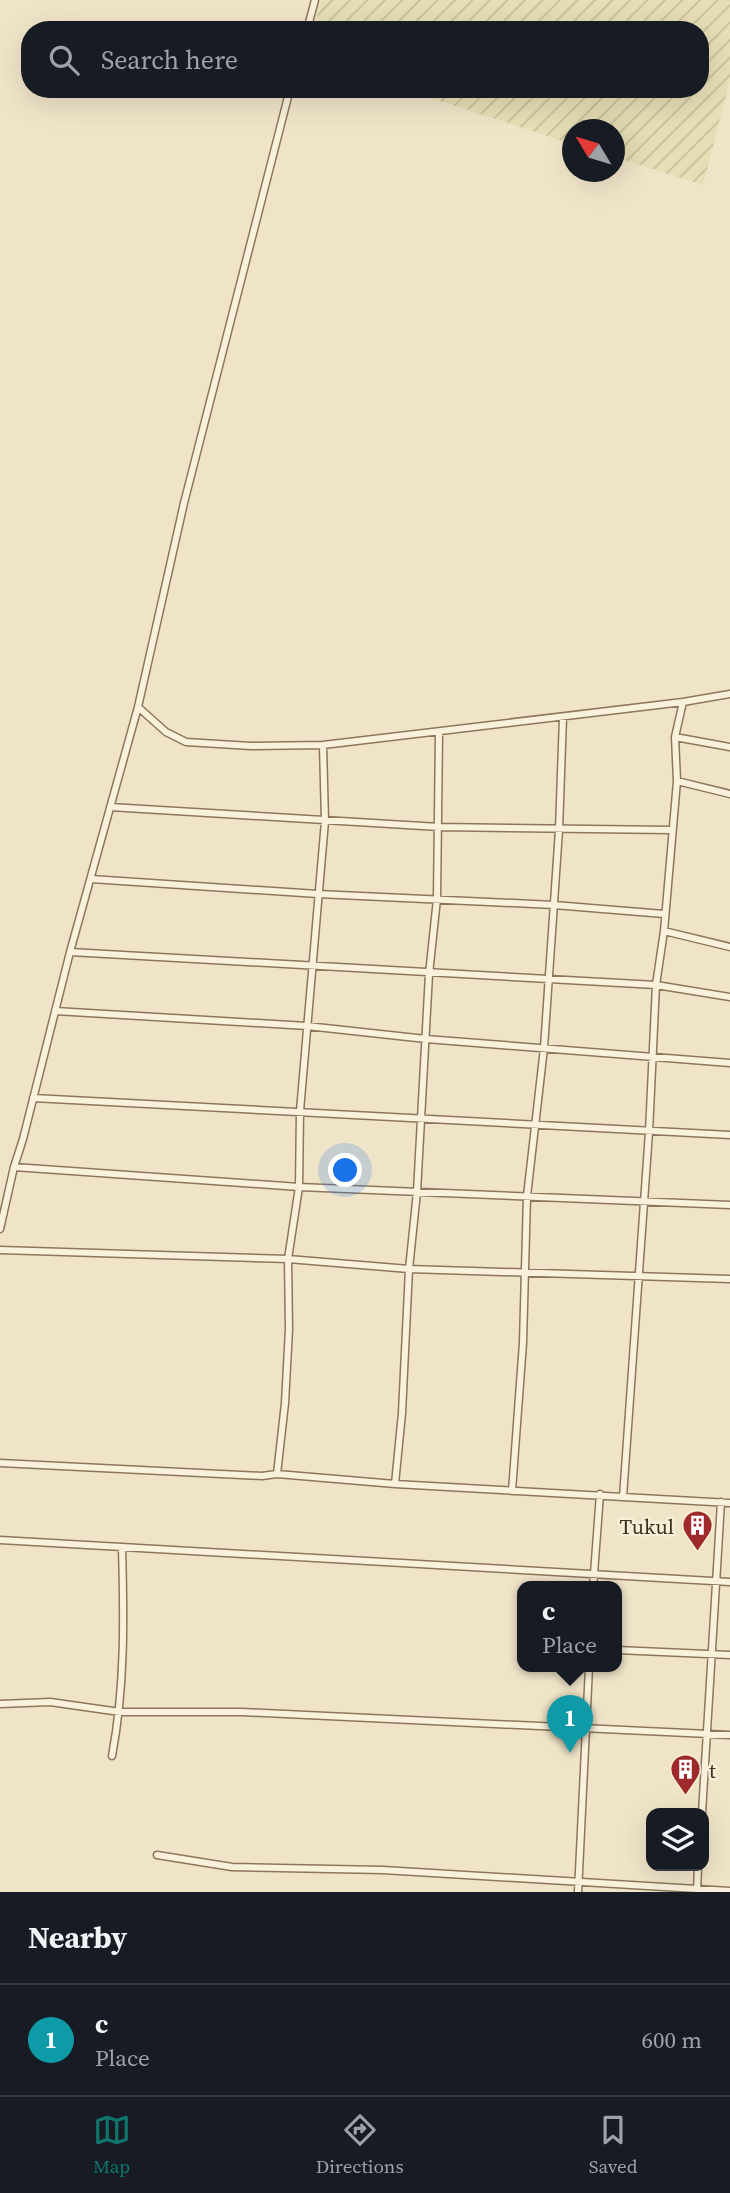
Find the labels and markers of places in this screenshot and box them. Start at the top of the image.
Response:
building icon: Tukul [680,1509,714,1553]
place label: Tukul [620,1512,674,1541]
pin: 1 [547,1695,593,1753]
building icon: t [669,1753,703,1797]
place label: t [709,1756,716,1785]

